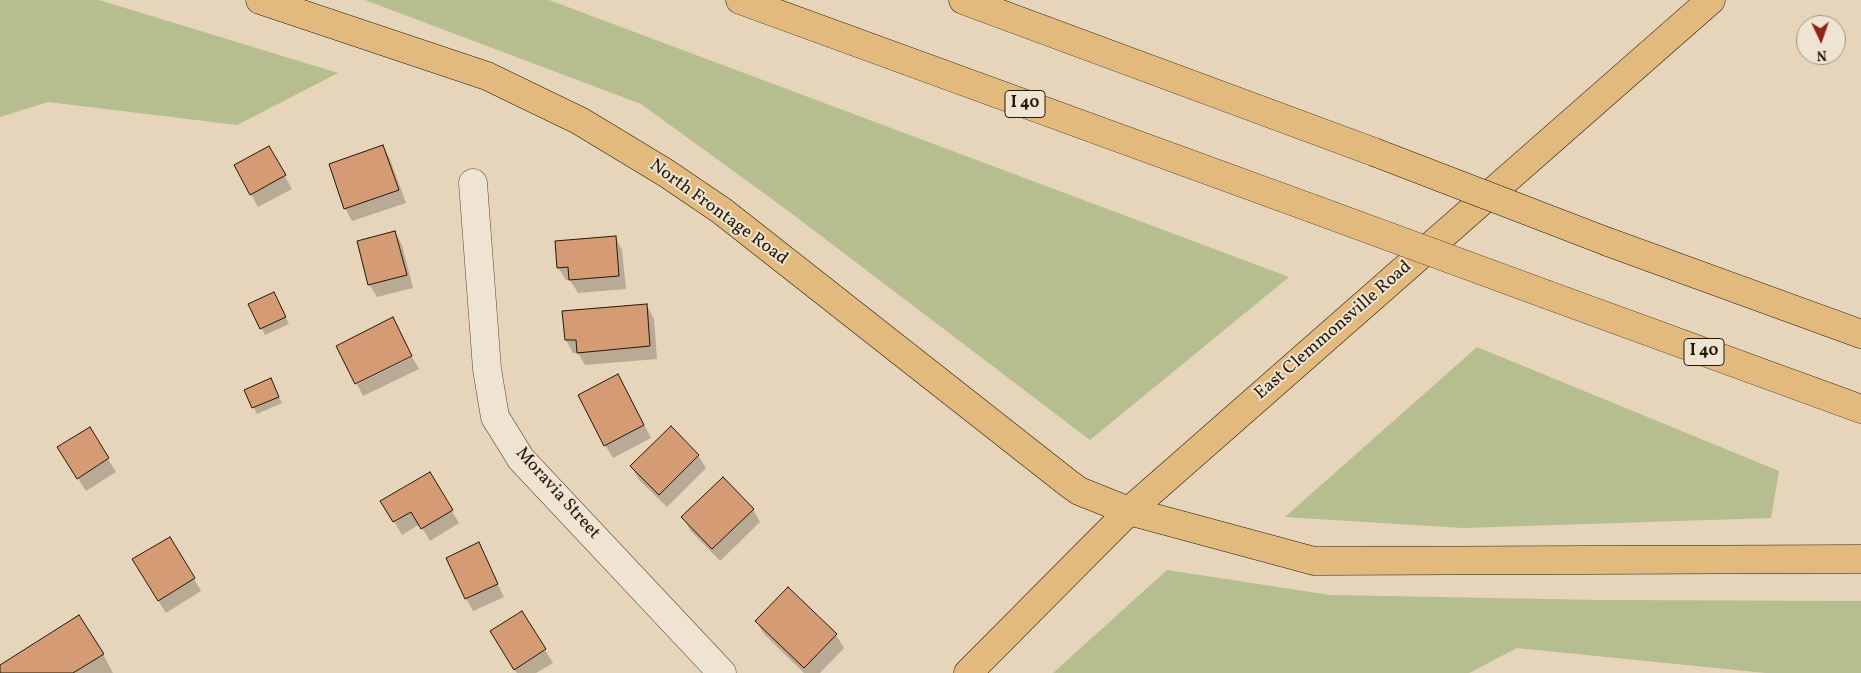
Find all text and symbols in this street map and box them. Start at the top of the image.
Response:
north arrow [1796,15,1846,65]
text: N [1816,45,1827,64]
road number: I 40 [1005,90,1045,118]
street label: North Frontage Road [645,156,791,270]
street label: East Clemmonsville Road [1251,257,1417,405]
road number: I 40 [1684,338,1724,366]
street label: Moravia Street [510,443,604,545]

